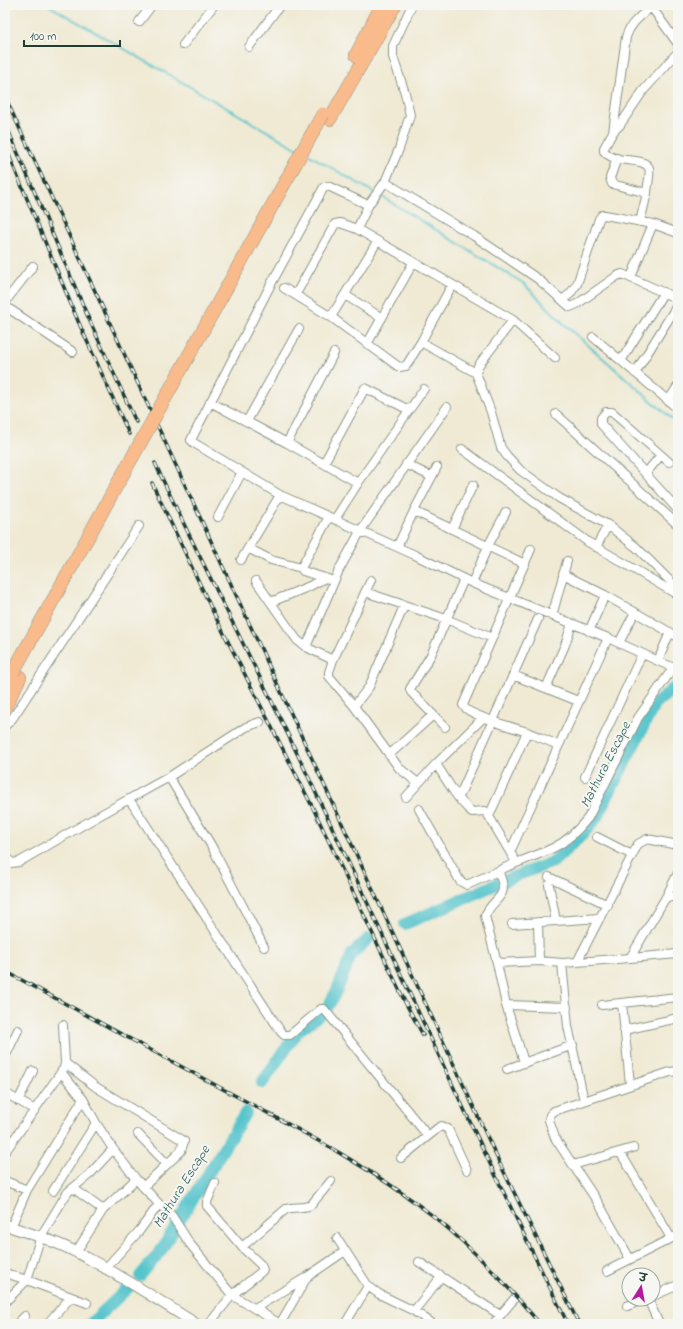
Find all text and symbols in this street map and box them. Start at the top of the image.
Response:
scale bar [24,22,120,48]
text: 100 m [30,28,57,46]
water label: Mathura Escape [575,718,637,812]
water label: Mathura Escape [148,1141,216,1232]
north arrow [621,1267,661,1307]
text: उ [637,1269,649,1287]

